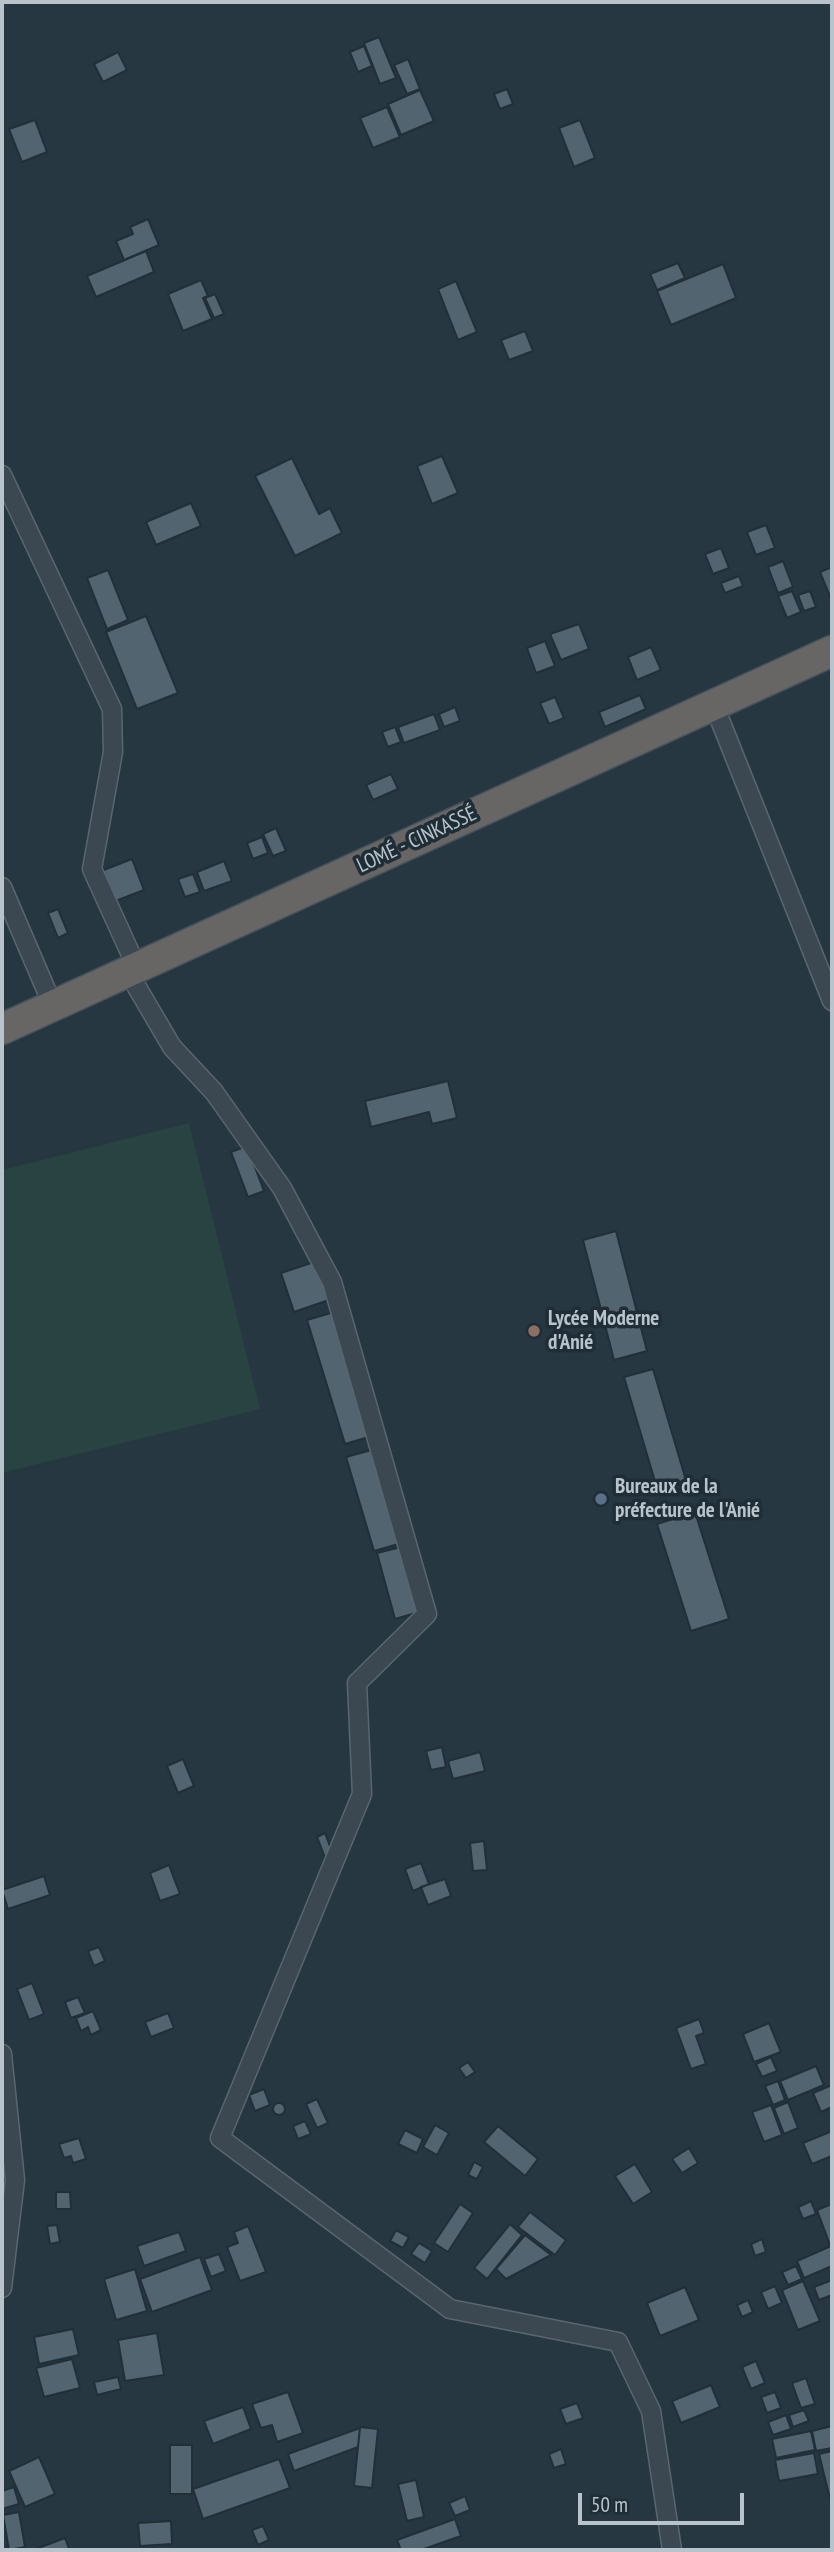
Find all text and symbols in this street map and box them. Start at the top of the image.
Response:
street label: LOMÉ - CINKASSÉ [353,801,481,879]
place label: Lycée Moderne d'Anié [548,1306,659,1356]
marker: Lycée Moderne d'Anié [526,1323,542,1339]
place label: Bureaux de la préfecture de l'Anié [615,1474,760,1524]
marker: Bureaux de la préfecture de l'Anié [593,1491,609,1507]
scale bar [582,2478,748,2522]
text: 50 m [591,2491,628,2518]

